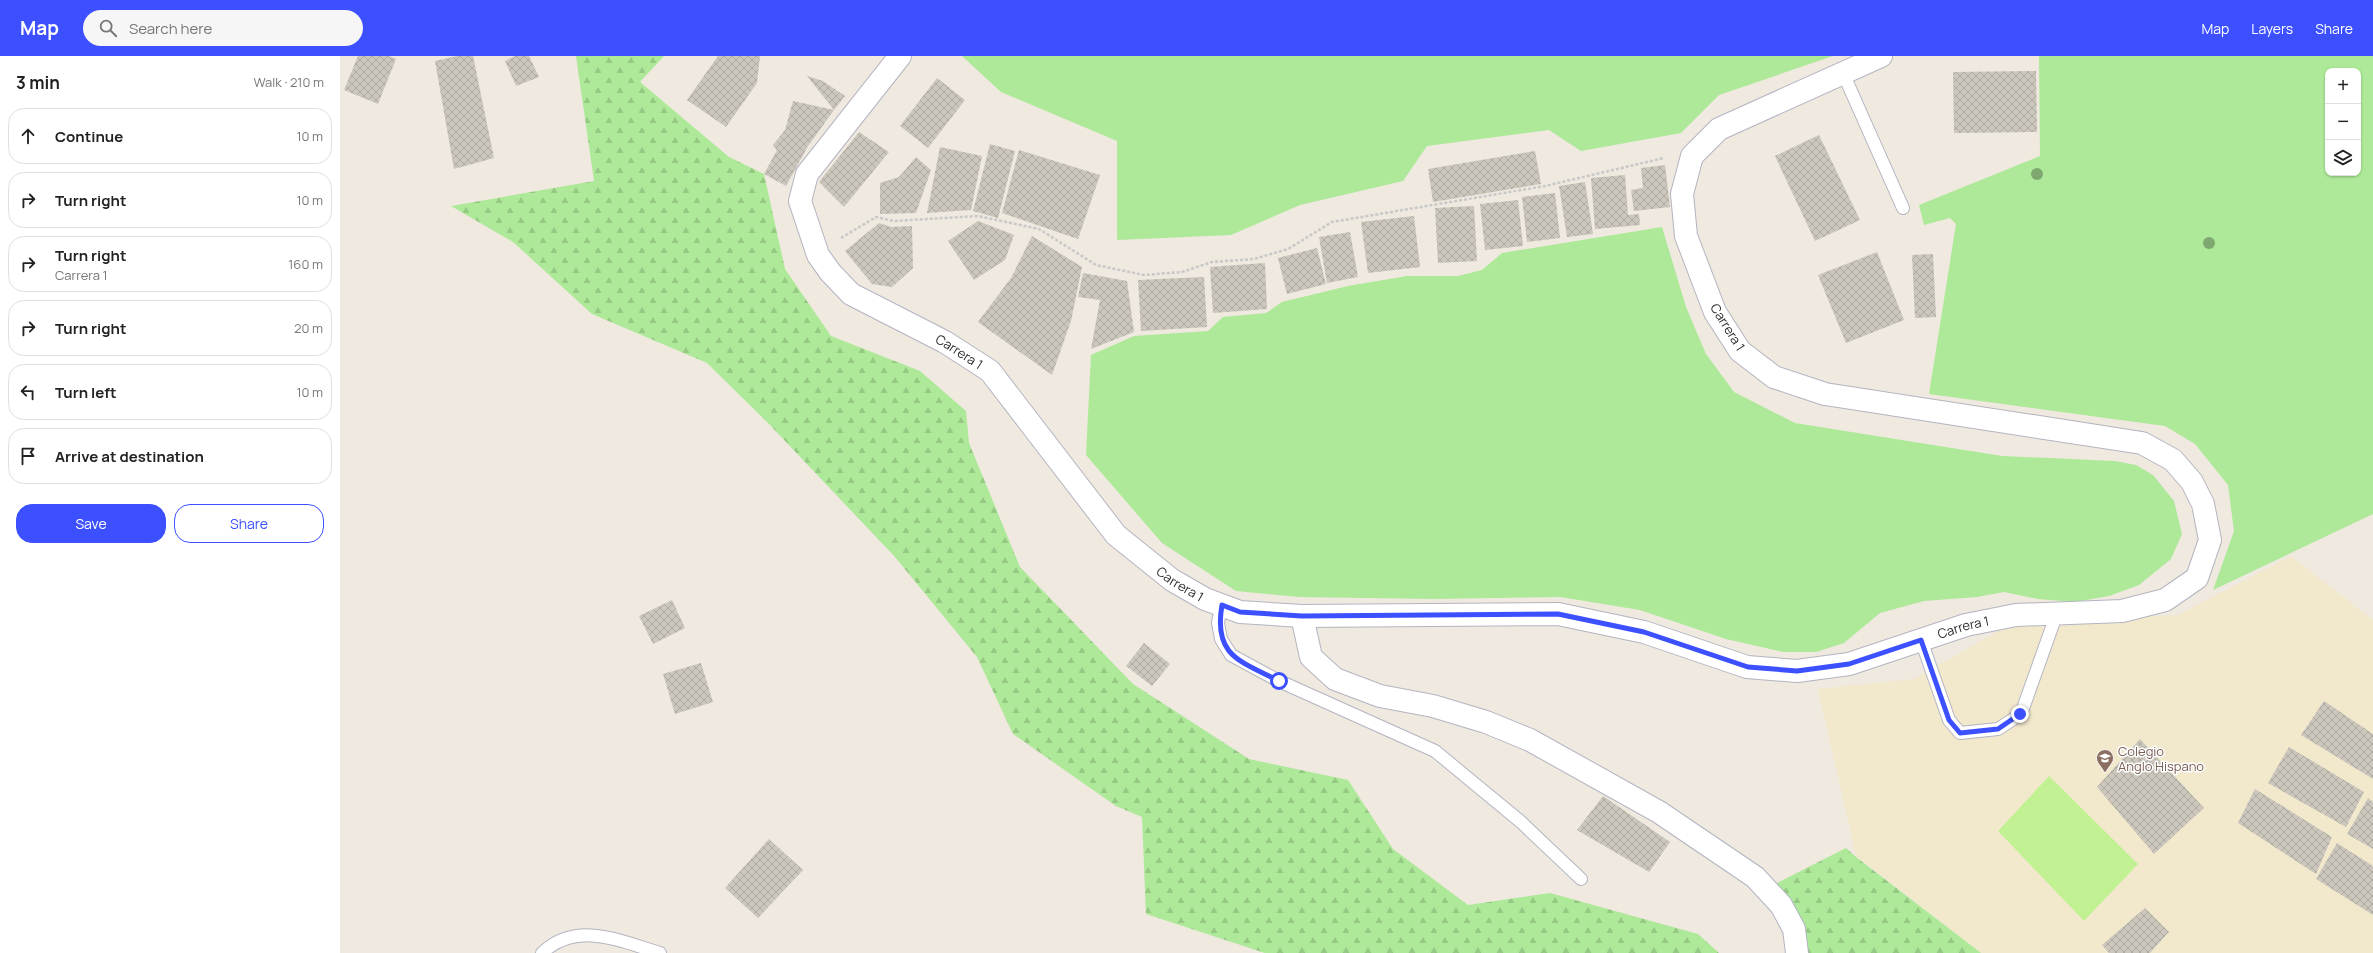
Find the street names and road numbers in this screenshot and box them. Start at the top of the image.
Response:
street label: Carrera 1 [1706,300,1750,354]
street label: Carrera 1 [933,330,986,373]
street label: Carrera 1 [1153,562,1207,605]
street label: Carrera 1 [1935,612,1991,643]

